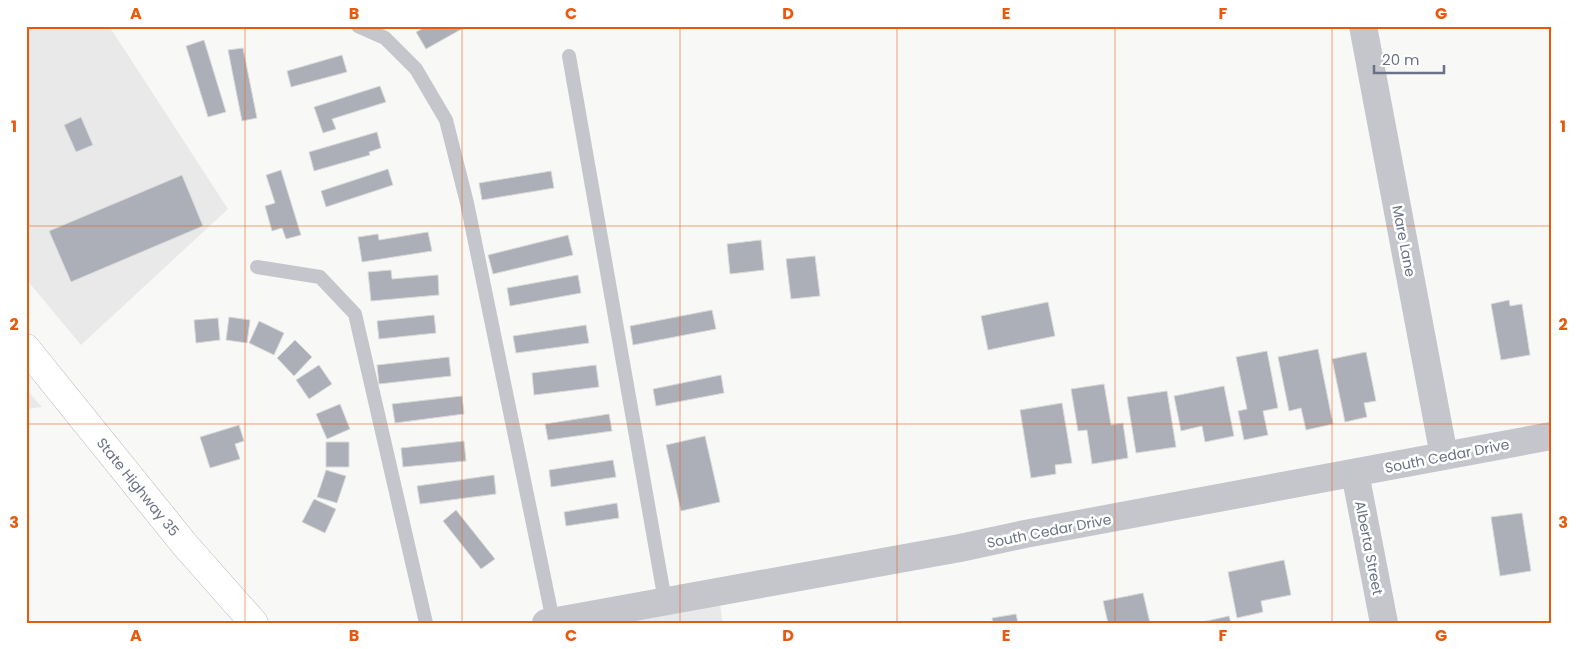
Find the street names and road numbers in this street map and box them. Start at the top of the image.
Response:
street label: Mare Lane [1387,204,1421,279]
street label: State Highway 35 [92,434,184,540]
street label: South Cedar Drive [1383,434,1511,478]
street label: Alberta Street [1350,499,1388,597]
street label: South Cedar Drive [985,509,1113,553]

